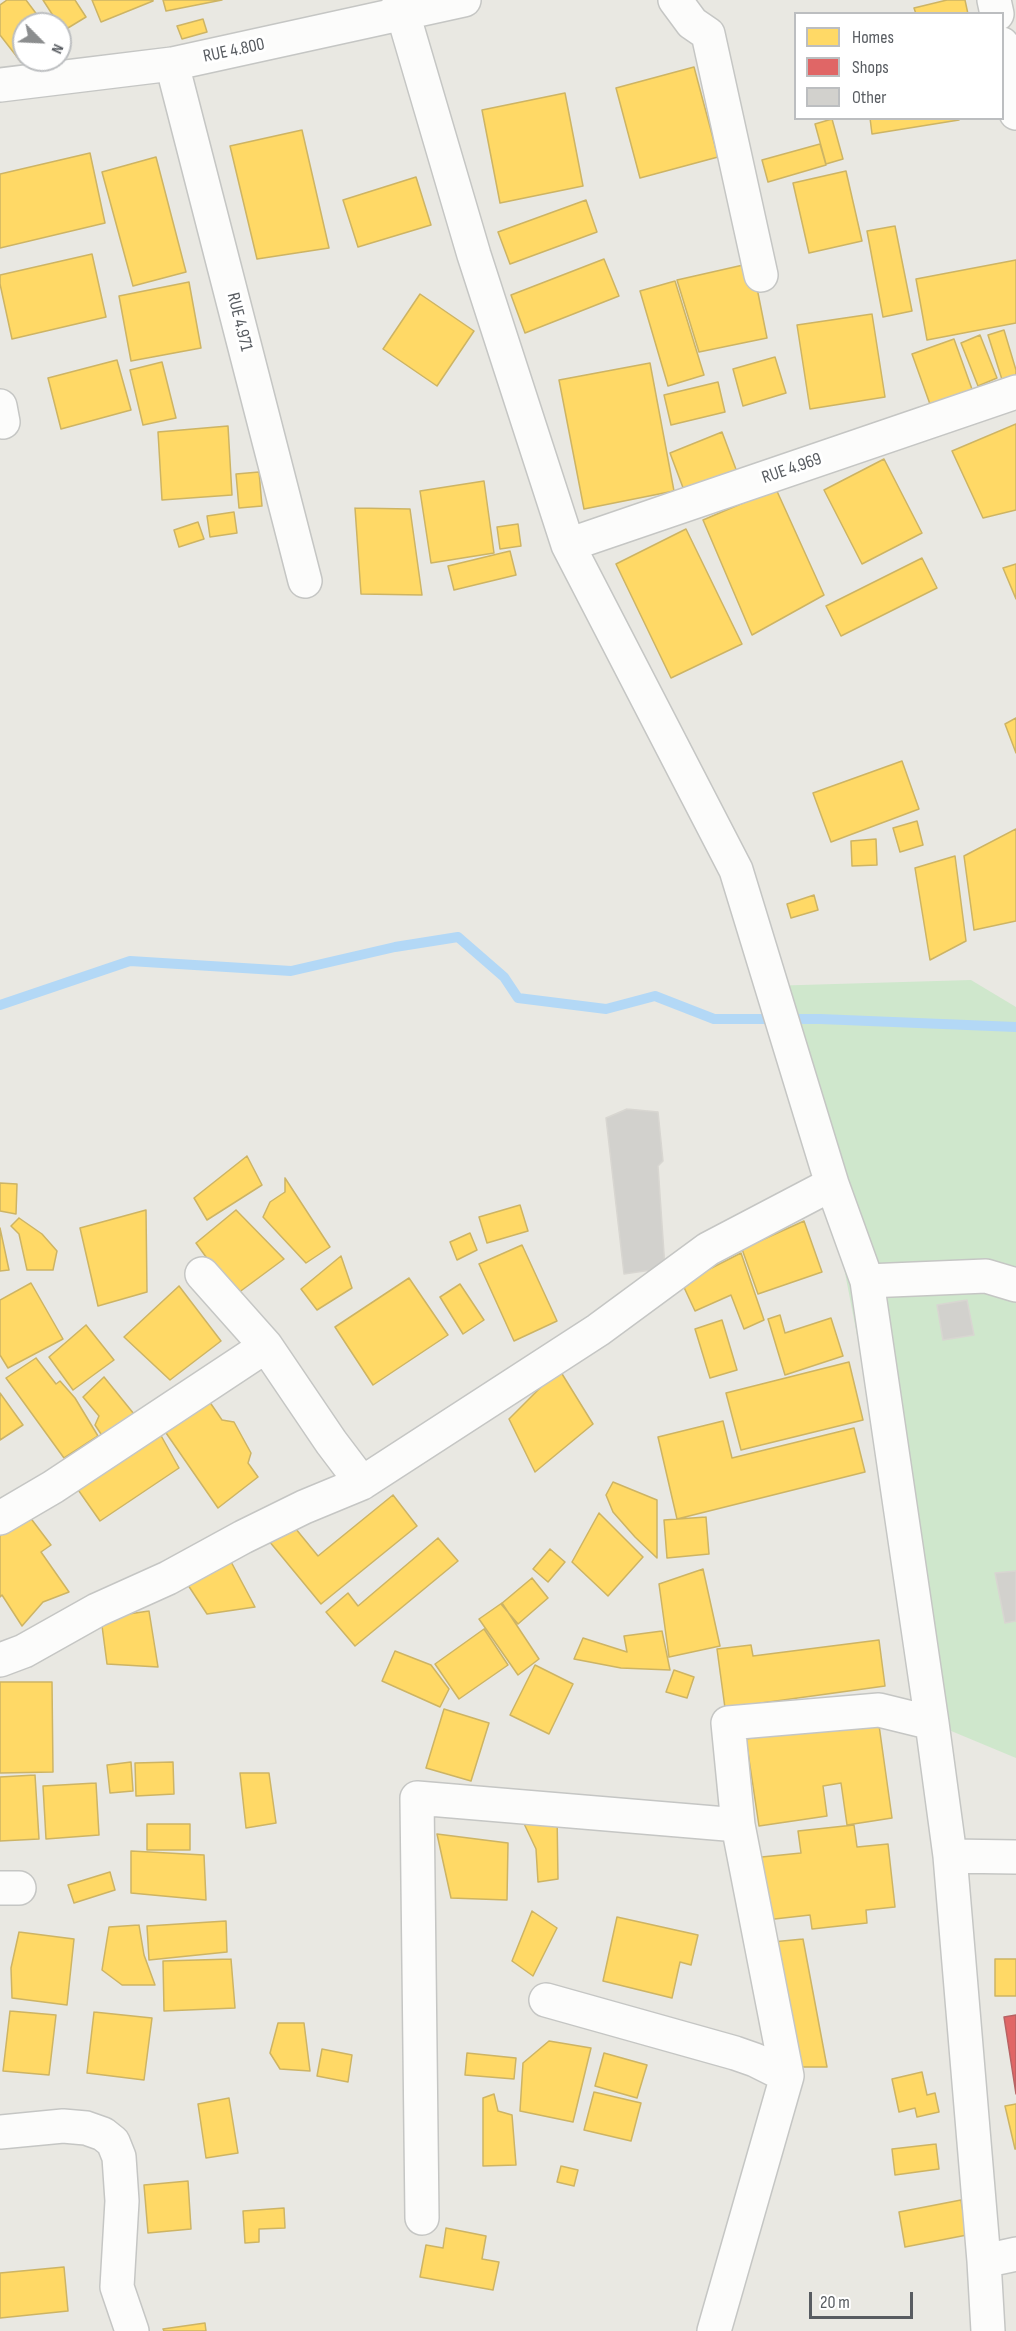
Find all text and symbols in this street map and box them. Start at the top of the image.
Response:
north arrow [12,12,72,72]
legend [794,12,1004,120]
text: Homes [852,27,894,48]
street label: RUE 4.800 [201,34,267,68]
text: N [47,41,67,56]
text: Shops [852,57,889,78]
text: Other [852,87,886,108]
street label: RUE 4.971 [221,291,257,353]
street label: RUE 4.969 [759,449,825,489]
scale bar [812,2280,916,2318]
text: 20 m [820,2292,850,2313]

